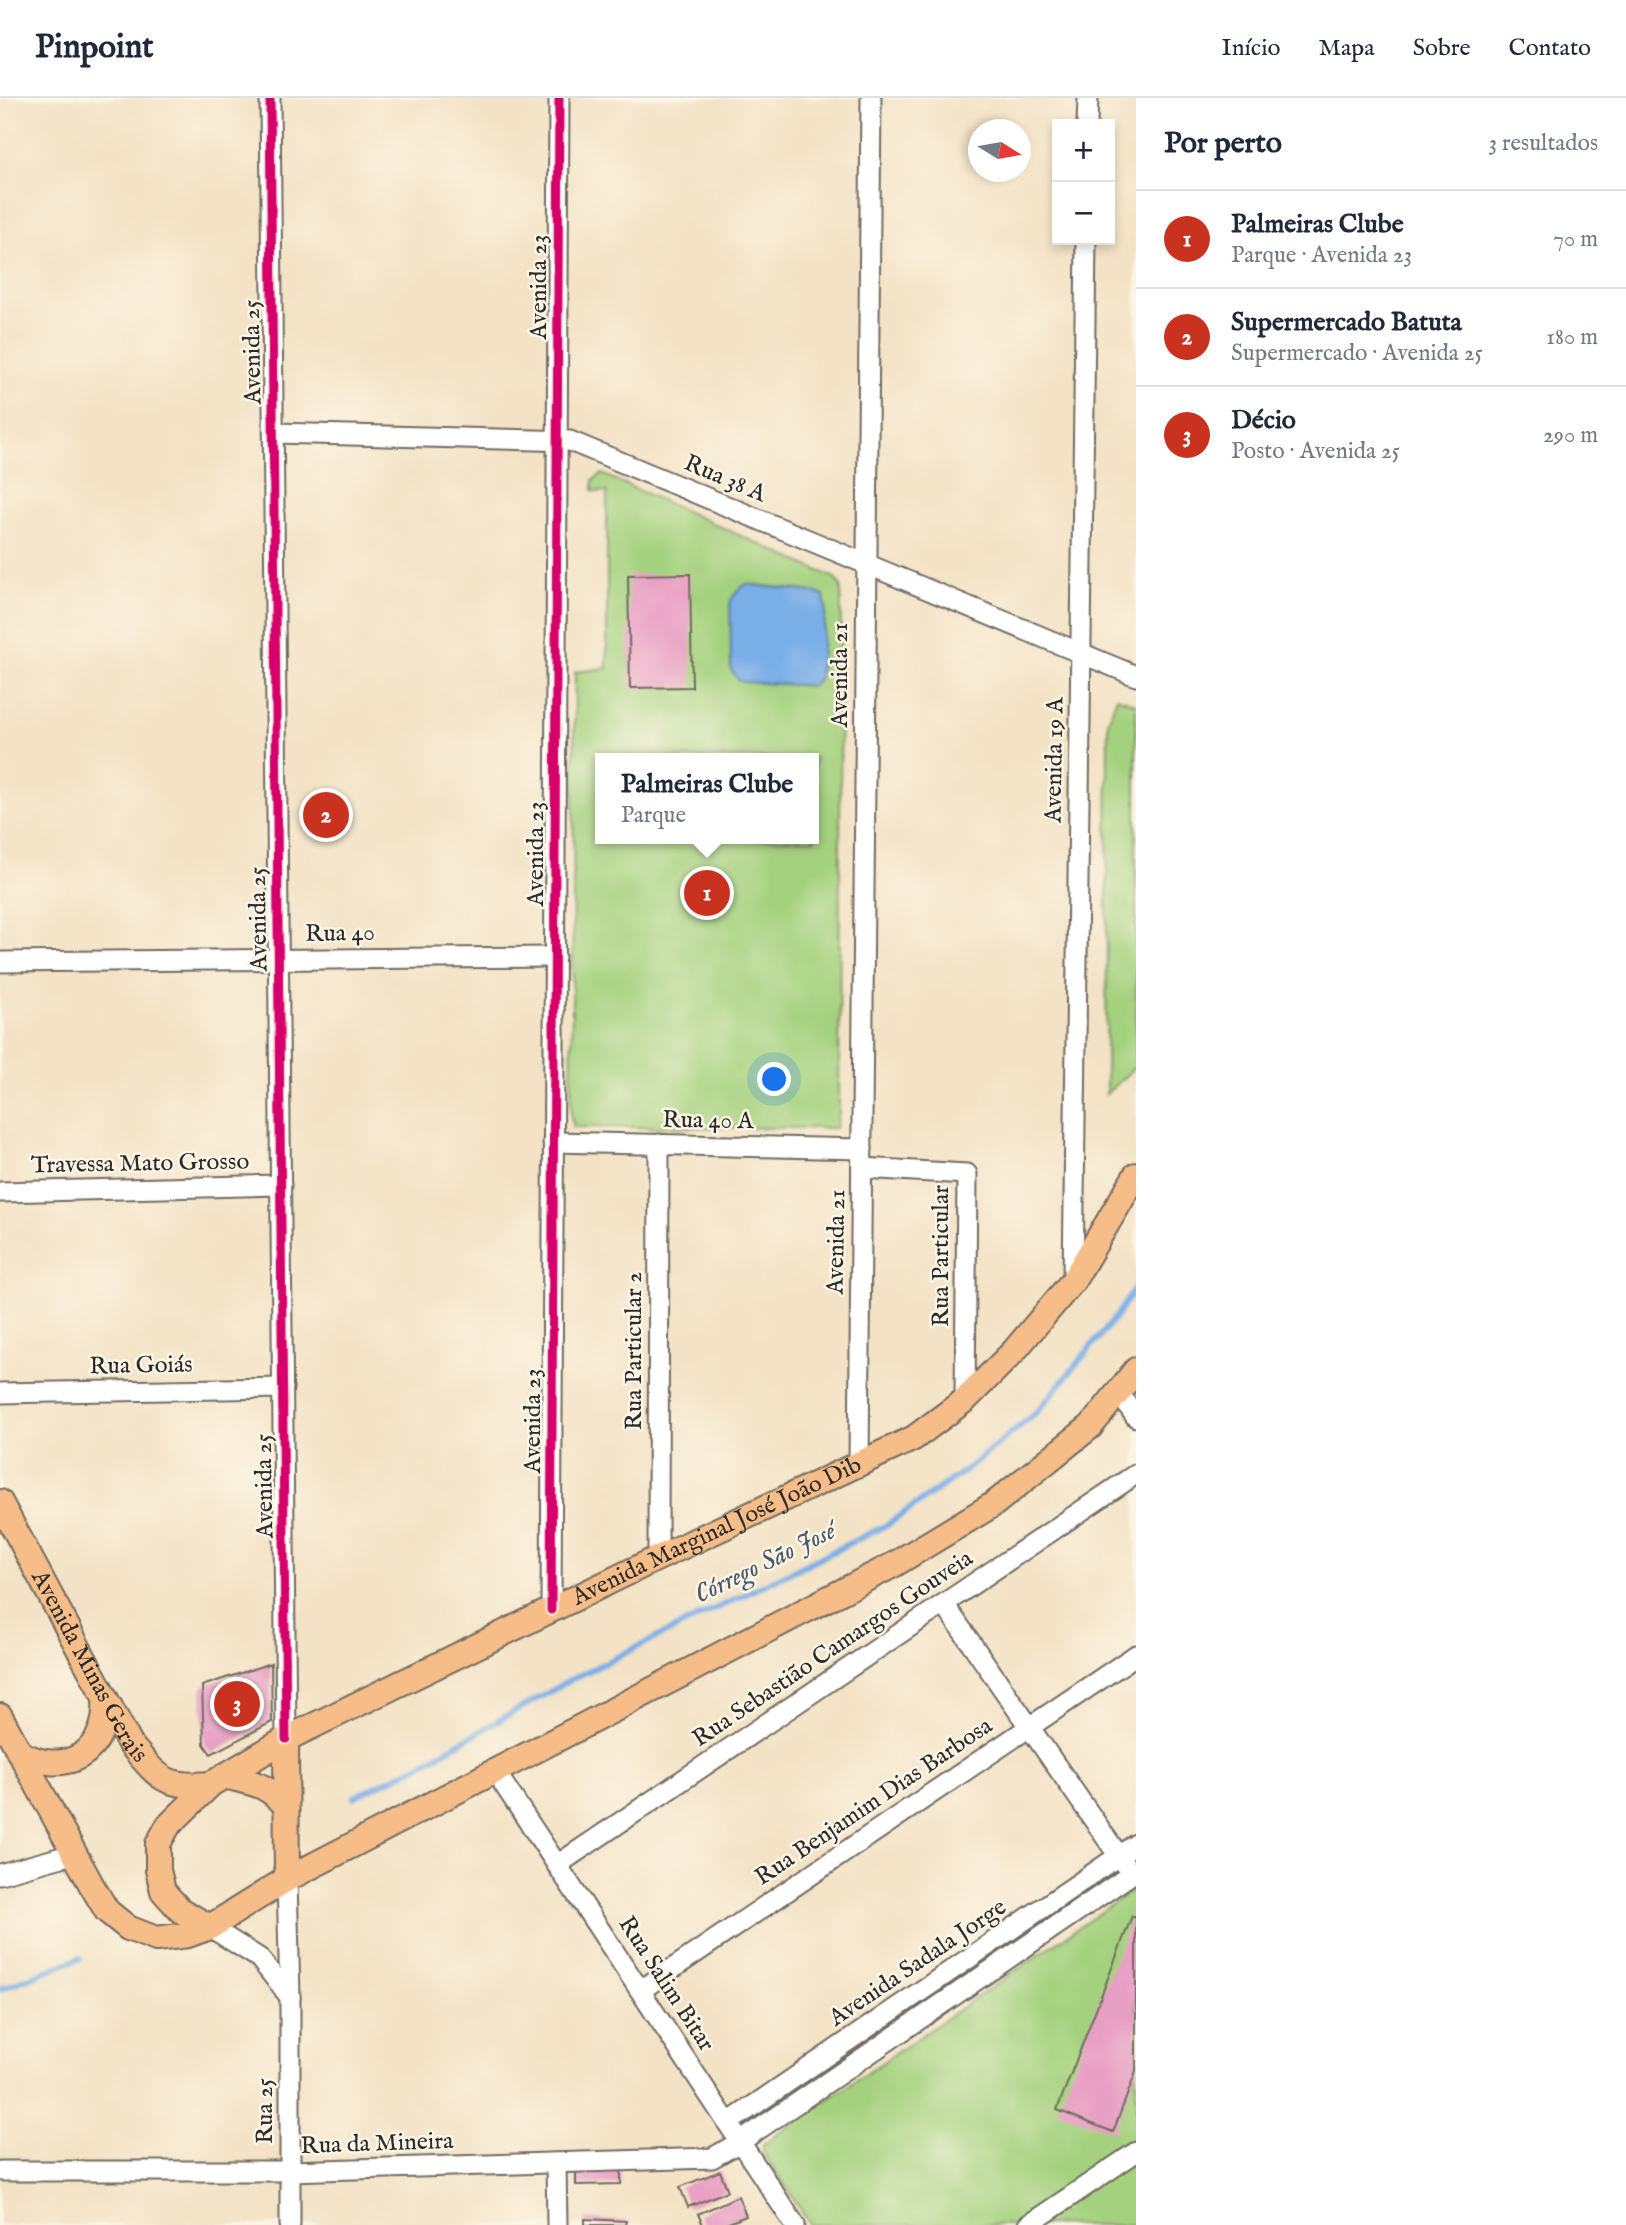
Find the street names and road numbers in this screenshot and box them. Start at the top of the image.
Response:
street label: Avenida 23 [524,235,555,341]
street label: Avenida 25 [237,299,269,406]
street label: Rua 38 A [679,448,771,510]
street label: Avenida 21 [825,623,856,728]
street label: Avenida 19 A [1038,696,1072,824]
street label: Avenida 23 [521,802,552,908]
street label: Avenida 25 [243,866,275,973]
street label: Rua 40 [305,918,375,950]
street label: Rua 40 A [662,1105,755,1137]
street label: Travessa Mato Grosso [30,1147,250,1181]
street label: Rua Particular [926,1185,957,1327]
street label: Avenida 21 [821,1189,853,1296]
street label: Rua Particular 2 [619,1272,650,1430]
street label: Rua Goiás [89,1350,193,1382]
street label: Avenida 23 [518,1369,549,1475]
street label: Avenida 25 [249,1433,281,1540]
street label: Avenida Marginal José João Dib [566,1449,867,1613]
street label: Rua Sebastião Camargos Gouveia [687,1543,980,1755]
street label: Avenida Minas Gerais [24,1564,155,1769]
street label: Rua Benjamim Dias Barbosa [749,1711,999,1893]
street label: Avenida Sadala Jorge [822,1892,1013,2034]
street label: Rua Salim Bitar [611,1910,721,2058]
street label: Rua 25 [250,2078,281,2144]
street label: Rua da Mineira [300,2126,455,2162]

